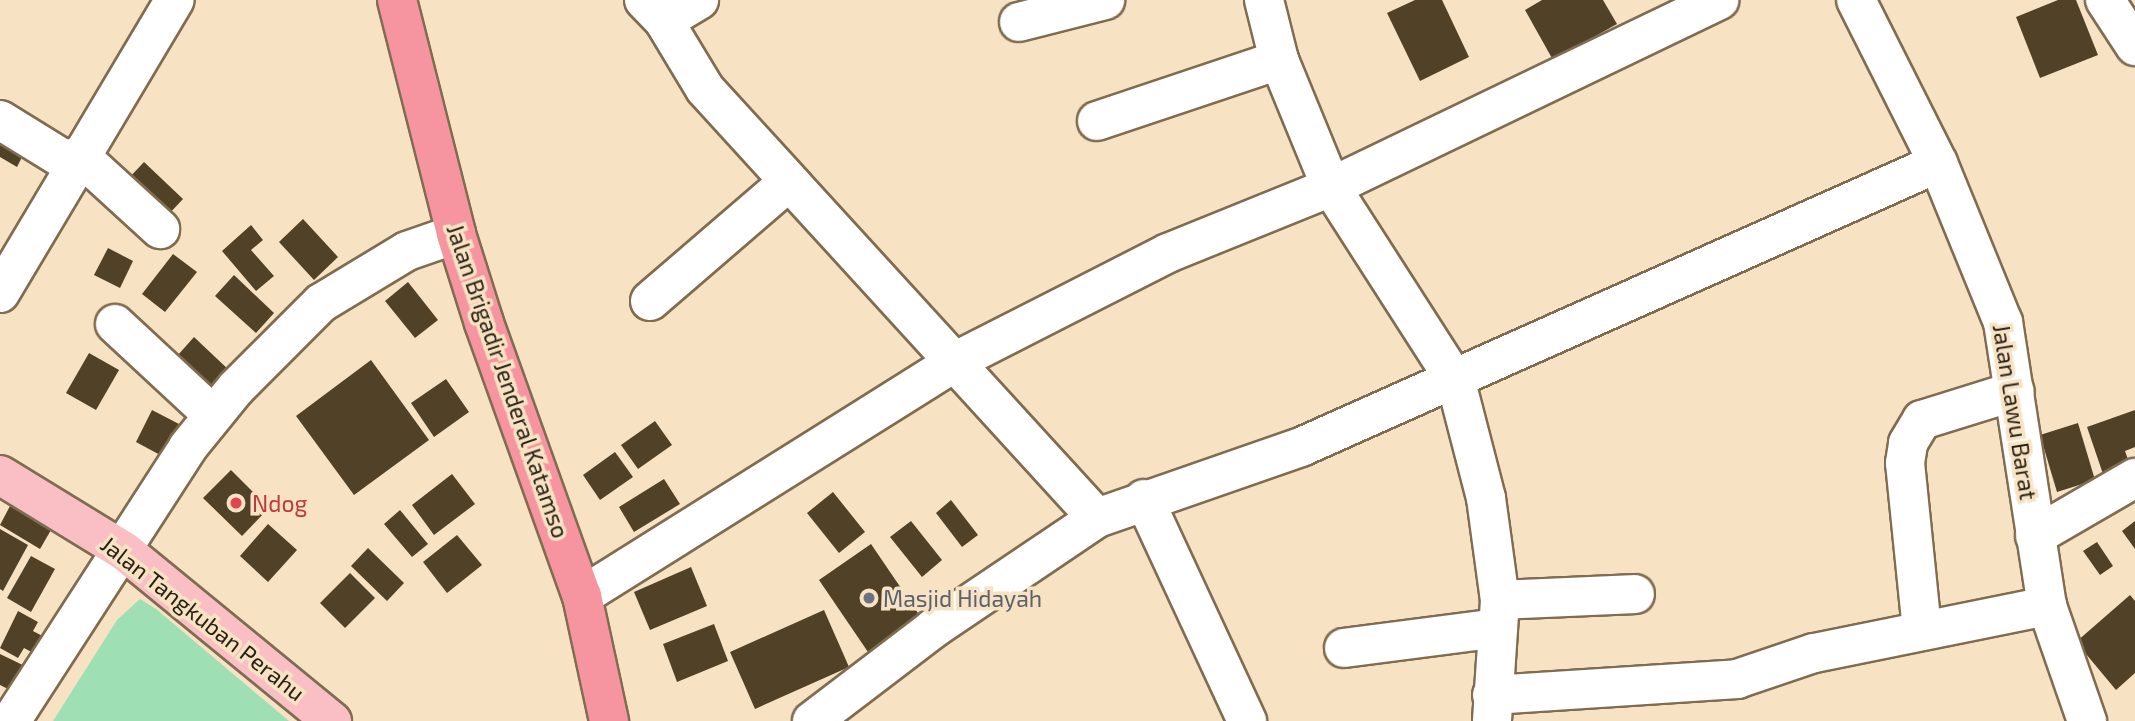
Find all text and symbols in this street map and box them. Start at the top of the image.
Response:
street label: Jalan Brigadir Jenderal Katamso [441,220,575,542]
street label: Jalan Lawu Barat [1987,322,2043,502]
place label: Ndog [252,489,307,517]
marker: Ndog [226,493,246,513]
street label: Jalan Tangkuban Perahu [95,530,311,706]
place label: Masjid Hidayah [883,584,1042,612]
marker: Masjid Hidayah [861,590,877,606]

